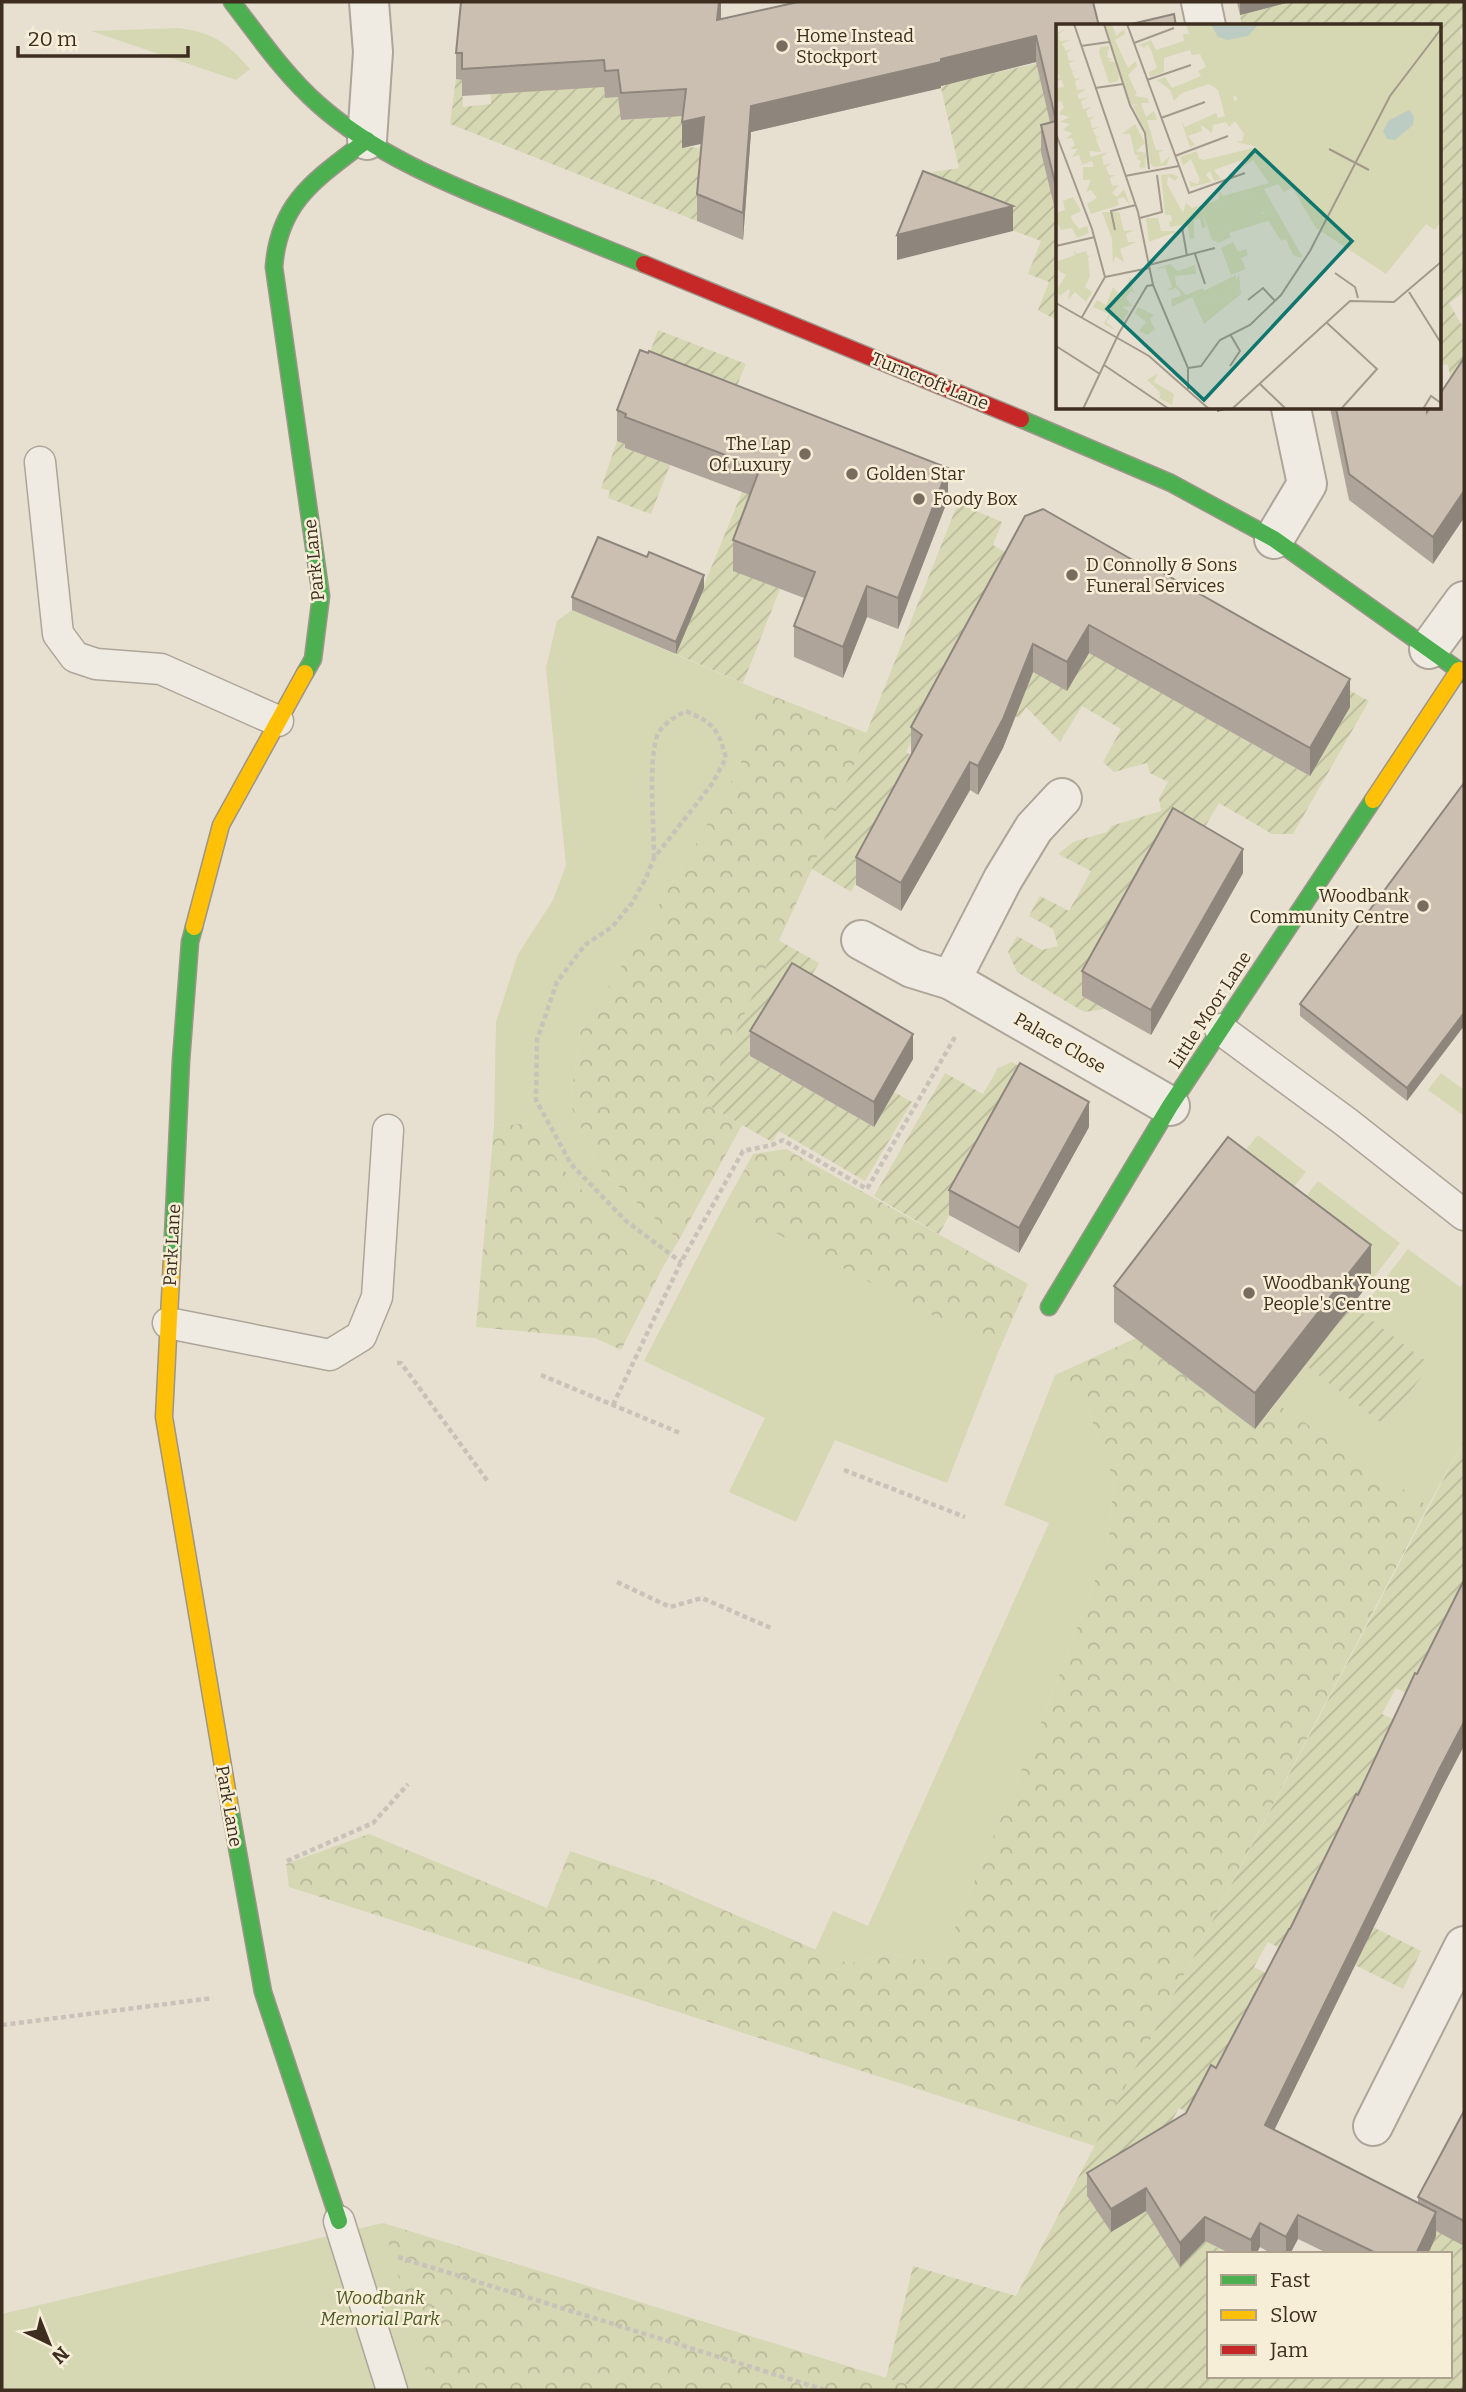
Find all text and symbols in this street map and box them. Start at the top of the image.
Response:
scale bar [18,14,187,58]
inset map [1056,24,1442,410]
place label: Home Instead Stockport [796,25,914,68]
text: 20 m [28,26,77,52]
marker: Home Instead Stockport [774,38,790,54]
street label: Turncroft Lane [868,347,992,415]
place label: The Lap Of Luxury [709,433,791,476]
marker: The Lap Of Luxury [797,446,813,462]
place label: Golden Star [866,463,965,485]
marker: Golden Star [844,466,860,482]
place label: Foody Box [933,488,1018,510]
marker: Foody Box [911,491,927,507]
street label: Park Lane [299,518,329,602]
place label: D Connolly & Sons Funeral Services [1086,554,1237,597]
marker: D Connolly & Sons Funeral Services [1064,567,1080,583]
place label: Woodbank Community Centre [1250,885,1410,928]
marker: Woodbank Community Centre [1415,898,1431,914]
street label: Little Moor Lane [1164,947,1256,1073]
street label: Palace Close [1010,1008,1110,1078]
street label: Park Lane [159,1203,185,1287]
place label: Woodbank Young People's Centre [1263,1272,1410,1315]
marker: Woodbank Young People's Centre [1241,1285,1257,1301]
street label: Park Lane [211,1764,247,1848]
legend [1207,2252,1452,2378]
text: Fast [1270,2267,1311,2293]
park label: Woodbank Memorial Park [320,2287,440,2330]
text: Slow [1270,2302,1317,2328]
north arrow [14,2308,84,2378]
text: Jam [1269,2337,1308,2363]
text: N [47,2342,73,2369]

